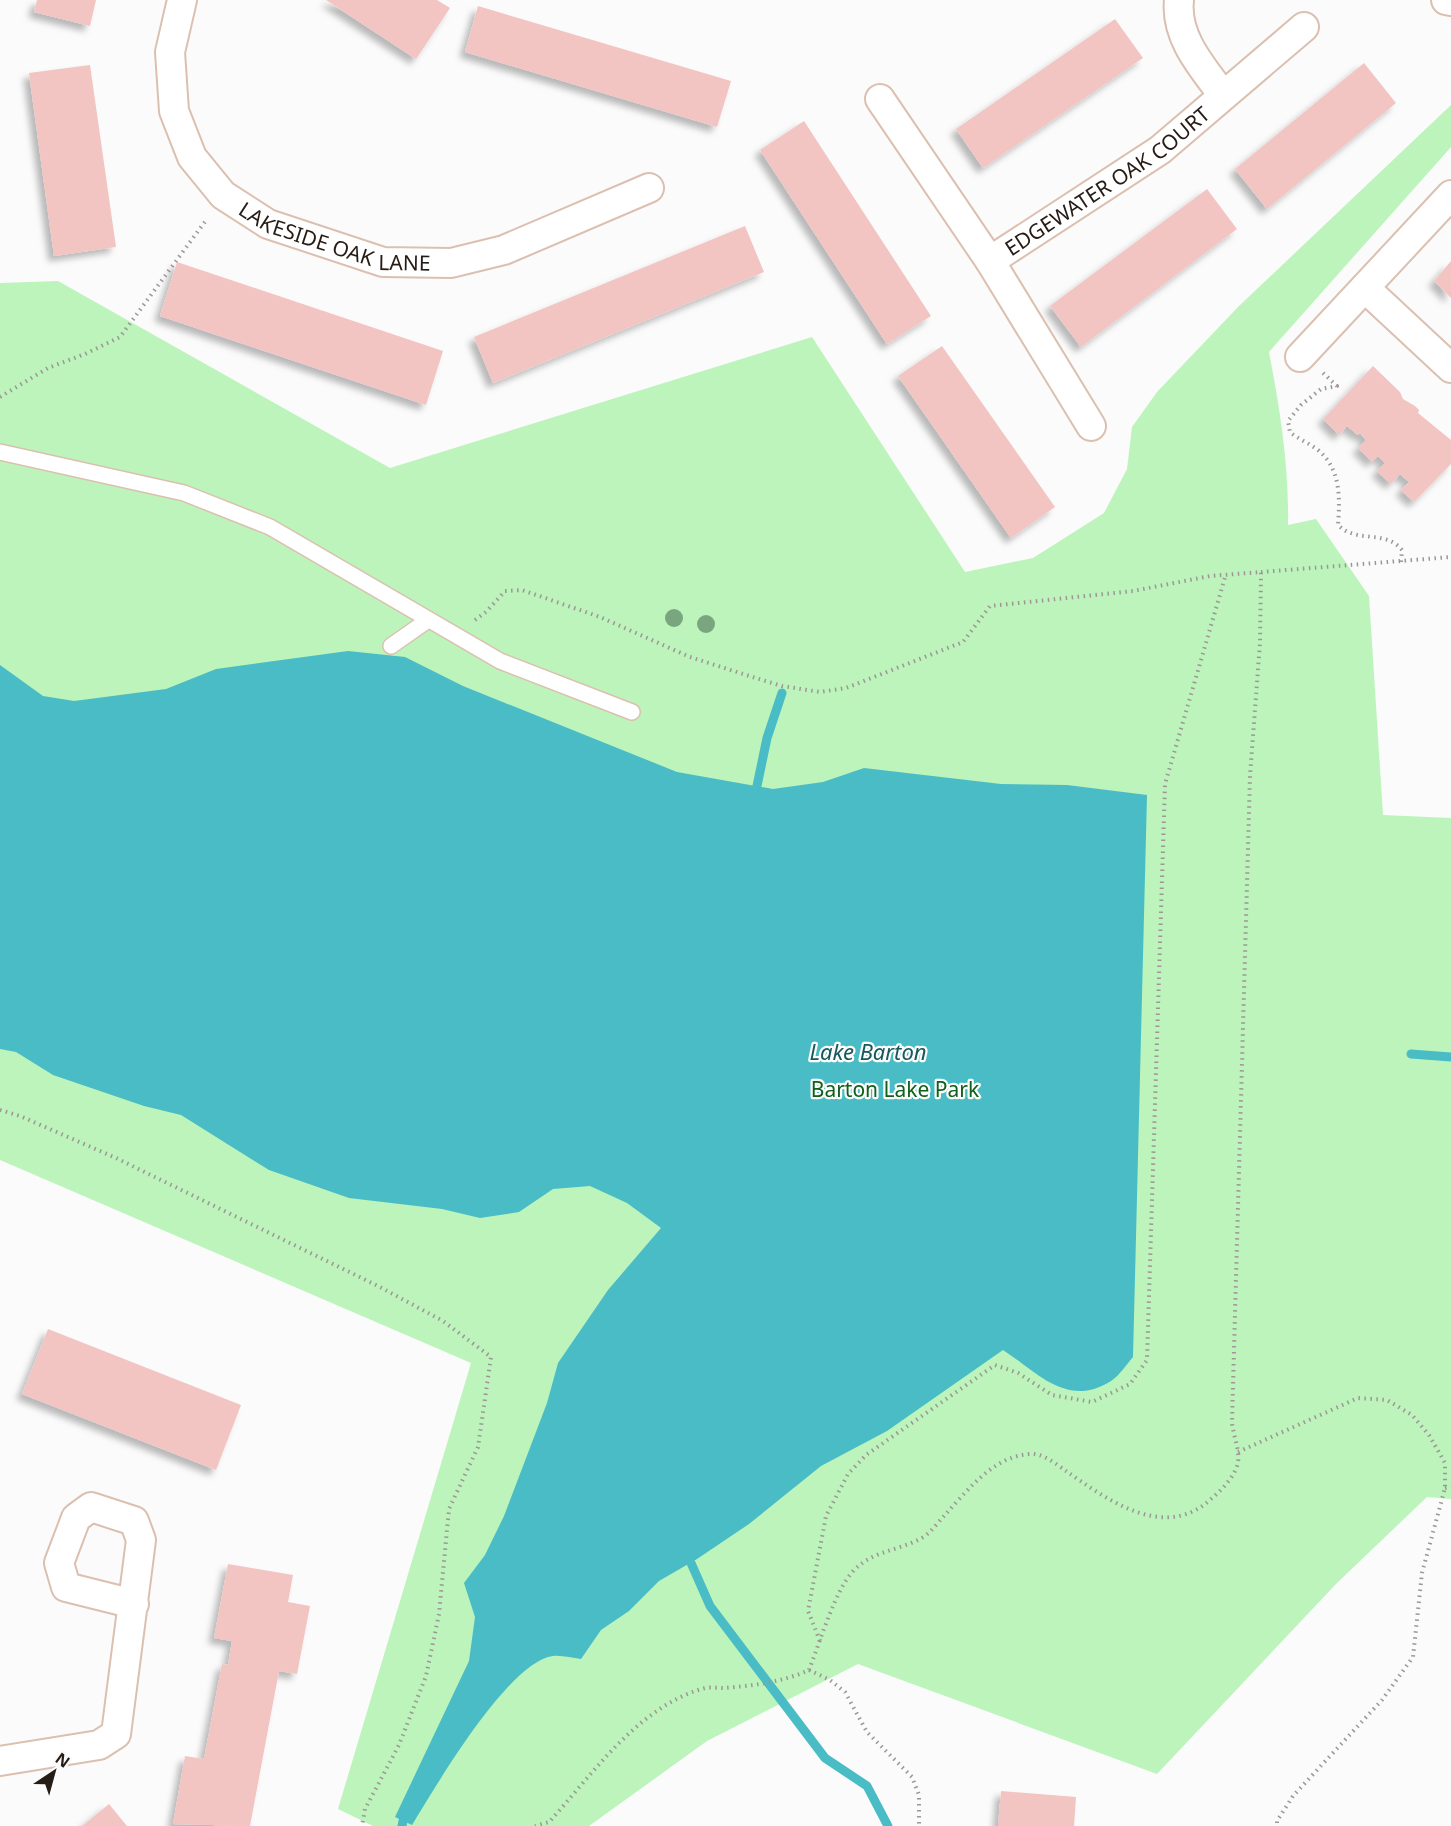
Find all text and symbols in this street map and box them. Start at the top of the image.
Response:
street label: EDGEWATER OAK COURT [999,100,1216,262]
street label: LAKESIDE OAK LANE [234,195,431,277]
water label: Lake Barton [809,1036,927,1066]
park label: Barton Lake Park [811,1075,980,1103]
north arrow [24,1742,84,1802]
text: N [51,1747,75,1773]

